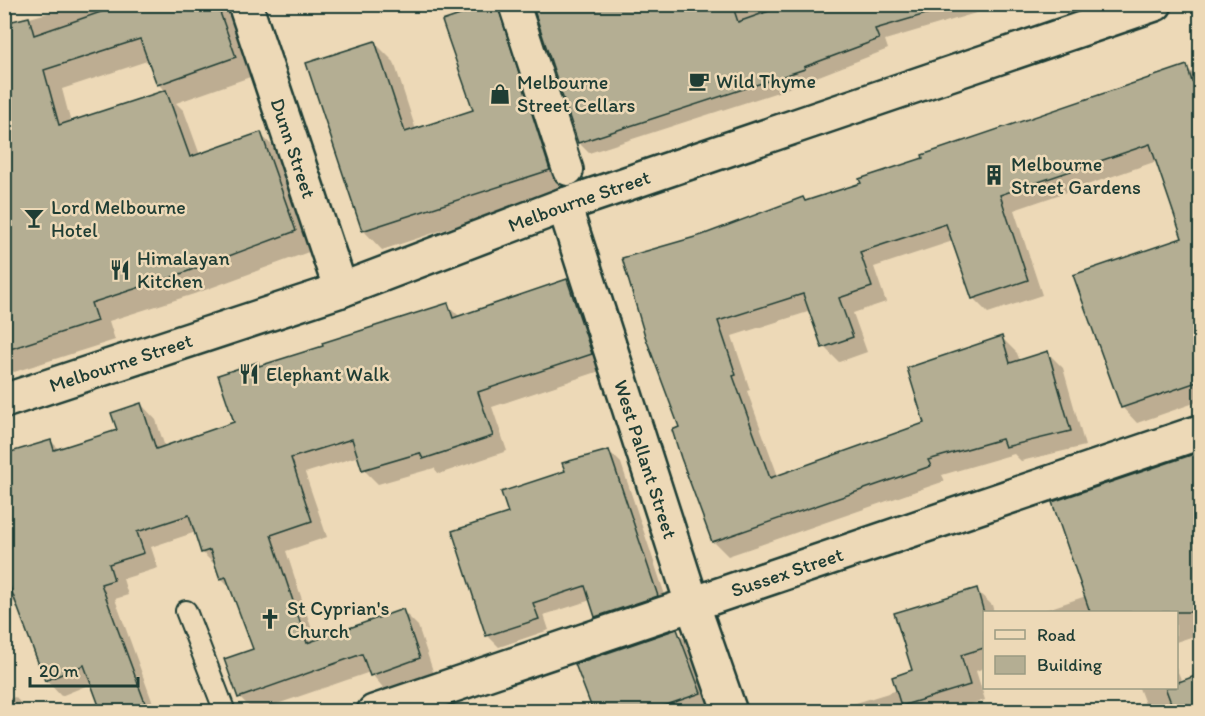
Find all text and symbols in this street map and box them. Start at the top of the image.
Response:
cafe icon: Wild Thyme [687,69,711,93]
place label: Wild Thyme [716,69,816,93]
place label: Melbourne Street Cellars [517,70,636,117]
shop icon: Melbourne Street Cellars [488,82,512,106]
street label: Dunn Street [265,95,321,202]
place label: Melbourne Street Gardens [1011,152,1141,199]
building icon: Melbourne Street Gardens [982,163,1006,187]
street label: Melbourne Street [504,165,653,237]
place label: Lord Melbourne Hotel [51,195,186,242]
bar icon: Lord Melbourne Hotel [22,206,46,230]
place label: Himalayan Kitchen [137,246,230,293]
restaurant icon: Himalayan Kitchen [108,258,132,282]
street label: Melbourne Street [46,328,195,397]
restaurant icon: Elephant Walk [237,362,261,386]
place label: Elephant Walk [266,362,390,386]
street label: West Pallant Street [609,377,683,542]
street label: Sussex Street [728,542,846,602]
place label: St Cyprian's Church [287,596,389,643]
church icon: St Cyprian's Church [258,607,282,631]
legend [983,611,1178,689]
text: Road [1037,624,1076,646]
scale bar [30,650,138,688]
text: Building [1037,654,1103,676]
text: 20 m [39,660,79,682]

